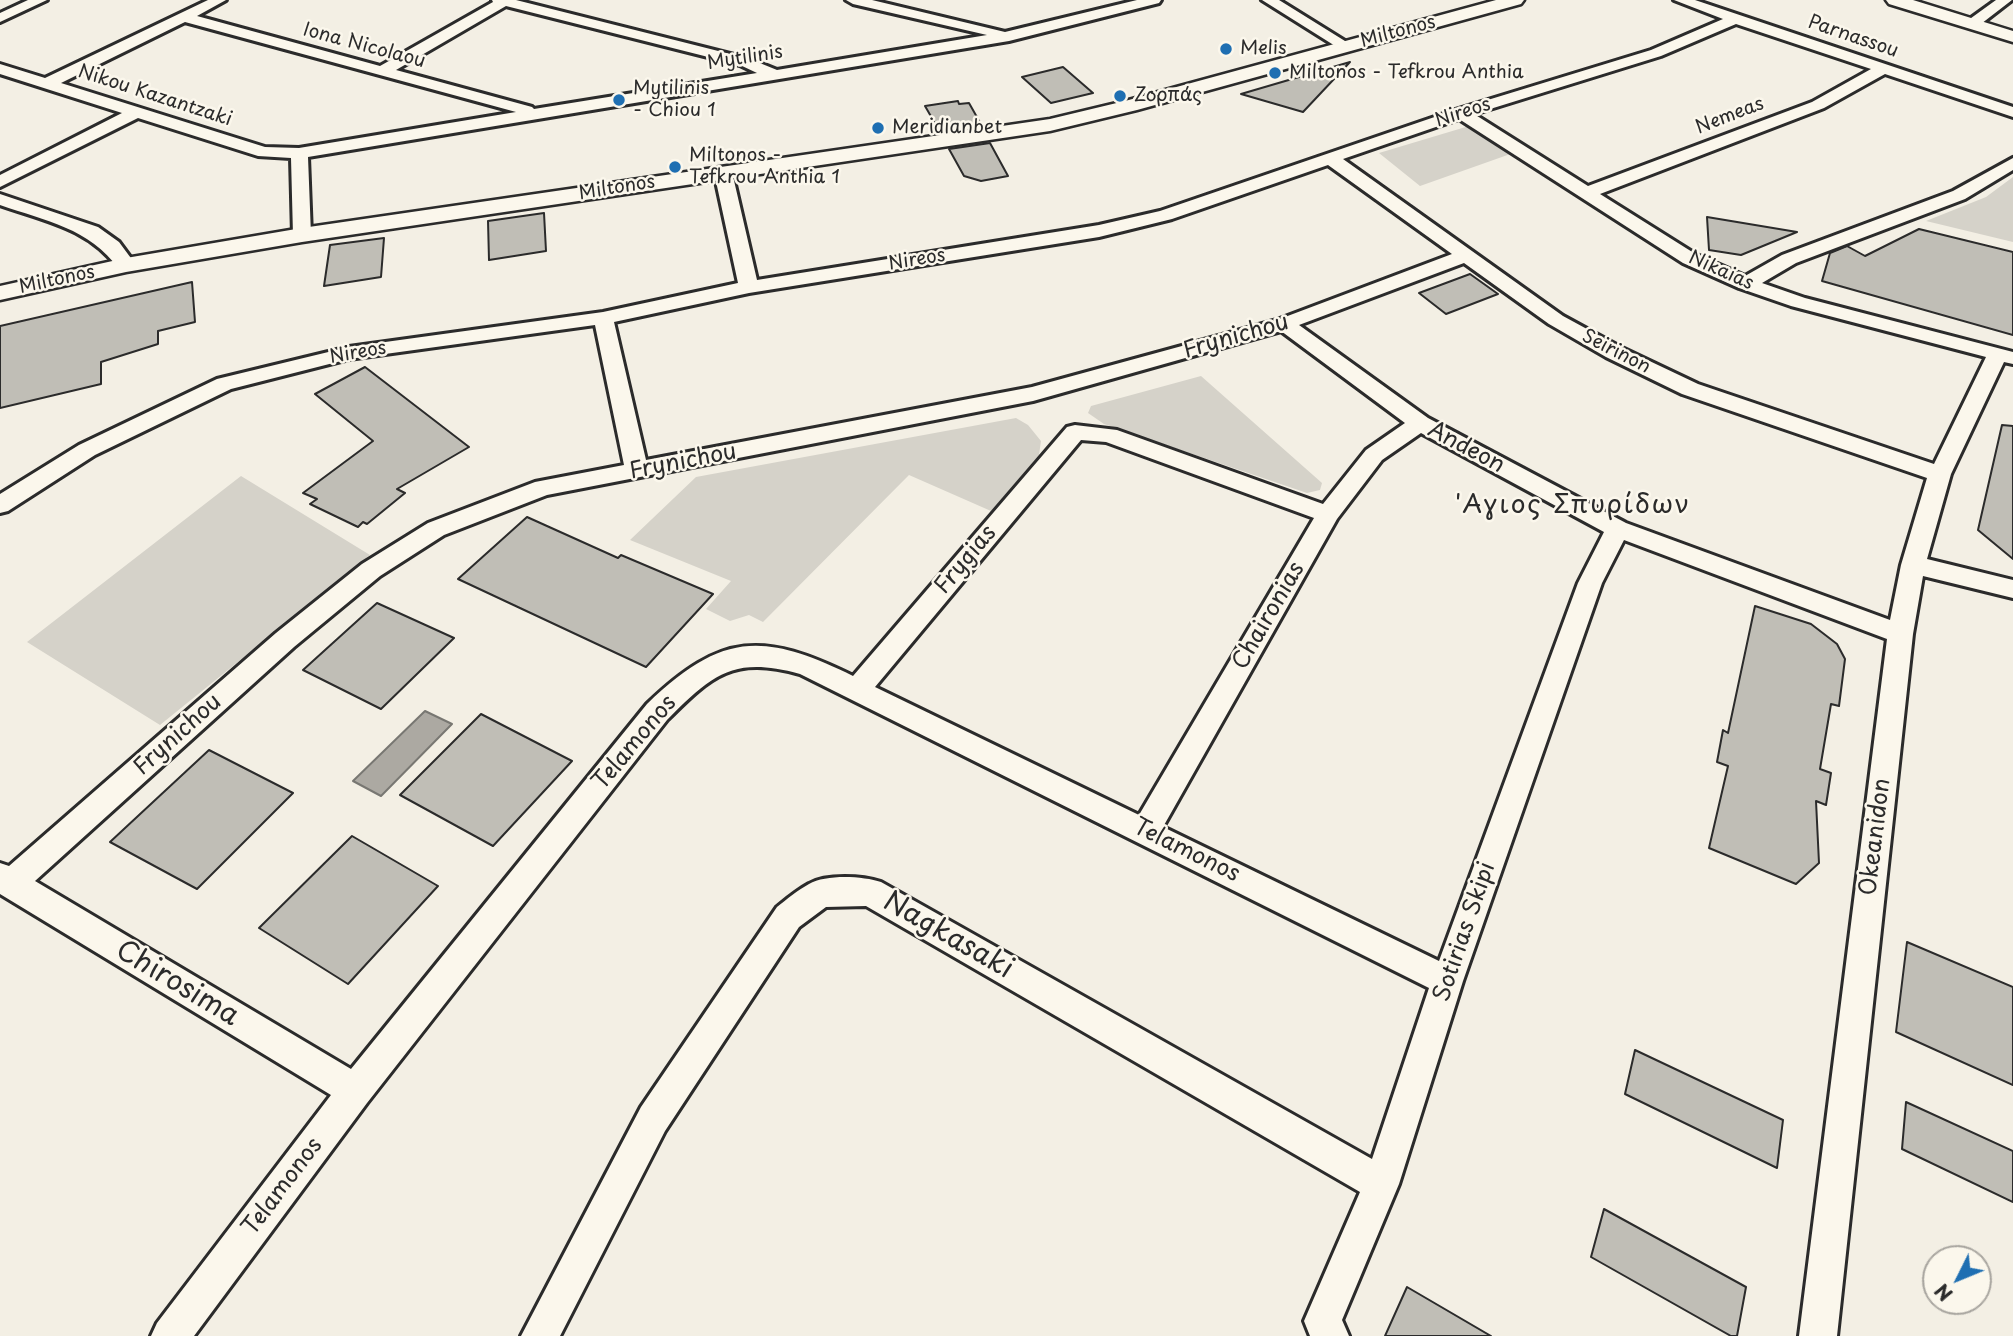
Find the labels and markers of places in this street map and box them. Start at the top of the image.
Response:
place label: Melis [1240,38,1287,60]
marker: Melis [1218,41,1234,57]
place label: Miltonos - Tefkrou Anthia [1289,62,1524,84]
marker: Miltonos - Tefkrou Anthia [1267,65,1283,81]
place label: Mytilinis - Chiou 1 [633,78,716,122]
place label: Ζορπάς [1134,85,1202,107]
marker: Ζορπάς [1112,88,1128,104]
marker: Mytilinis - Chiou 1 [611,92,627,108]
place label: Meridianbet [892,117,1002,139]
marker: Meridianbet [870,120,886,136]
place label: Miltonos - Tefkrou Anthia 1 [689,145,840,189]
marker: Miltonos - Tefkrou Anthia 1 [667,159,683,175]

